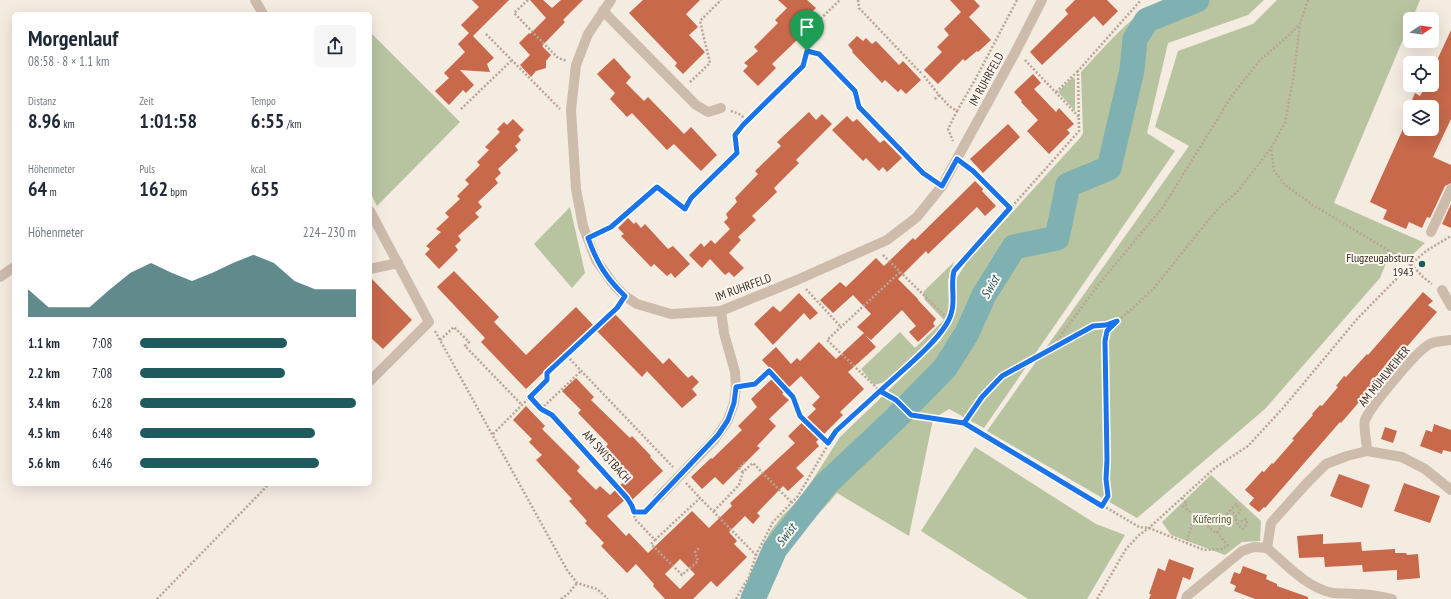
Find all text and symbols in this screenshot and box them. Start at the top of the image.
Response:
pin [790,10,824,51]
north arrow [1403,12,1439,48]
map controls [1403,12,1439,136]
icon: arrive [796,16,818,38]
text: Morgenlauf [28,24,118,52]
button: share [314,25,356,67]
street label: IM RUHRFELD [965,50,1007,108]
text: 08:58 · 8 × 1.1 km [28,53,109,70]
button: locate [1403,56,1439,92]
text: Distanz [28,94,56,108]
text: Zeit [139,94,154,108]
text: Tempo [251,94,276,108]
button: layers [1403,100,1439,136]
text: 8.96 [28,108,61,134]
text: 1:01:58 [139,108,197,134]
text: 6:55 [251,108,284,134]
text: km [61,117,75,131]
text: /km [284,117,301,131]
text: Höhenmeter [28,162,75,176]
text: Puls [139,162,155,176]
text: kcal [251,162,266,176]
text: 64 [28,176,47,202]
text: 162 [139,176,168,202]
text: 655 [251,176,279,202]
text: m [47,185,57,199]
text: bpm [168,185,187,199]
text: Höhenmeter [28,224,84,241]
text: 224–230 m [303,224,356,241]
place label: Flugzeugabsturz 1943 [1346,250,1414,279]
marker: Flugzeugabsturz 1943 [1417,259,1427,269]
street label: IM RUHRFELD [713,270,773,304]
water label: Swist [977,271,1004,302]
text: 1.1 km [28,335,60,352]
text: 7:08 [92,335,112,352]
street label: AM MÜHLWEIHER [1355,342,1413,409]
text: 2.2 km [28,365,60,382]
text: 7:08 [92,365,112,382]
text: 3.4 km [28,395,60,412]
text: 6:28 [92,395,112,412]
text: 4.5 km [28,425,60,442]
text: 6:48 [92,425,112,442]
street label: AM SWISTBACH [580,427,634,485]
text: 5.6 km [28,455,60,472]
text: 6:46 [92,455,112,472]
park label: Küferring [1193,511,1231,526]
water label: Swist [772,519,801,550]

